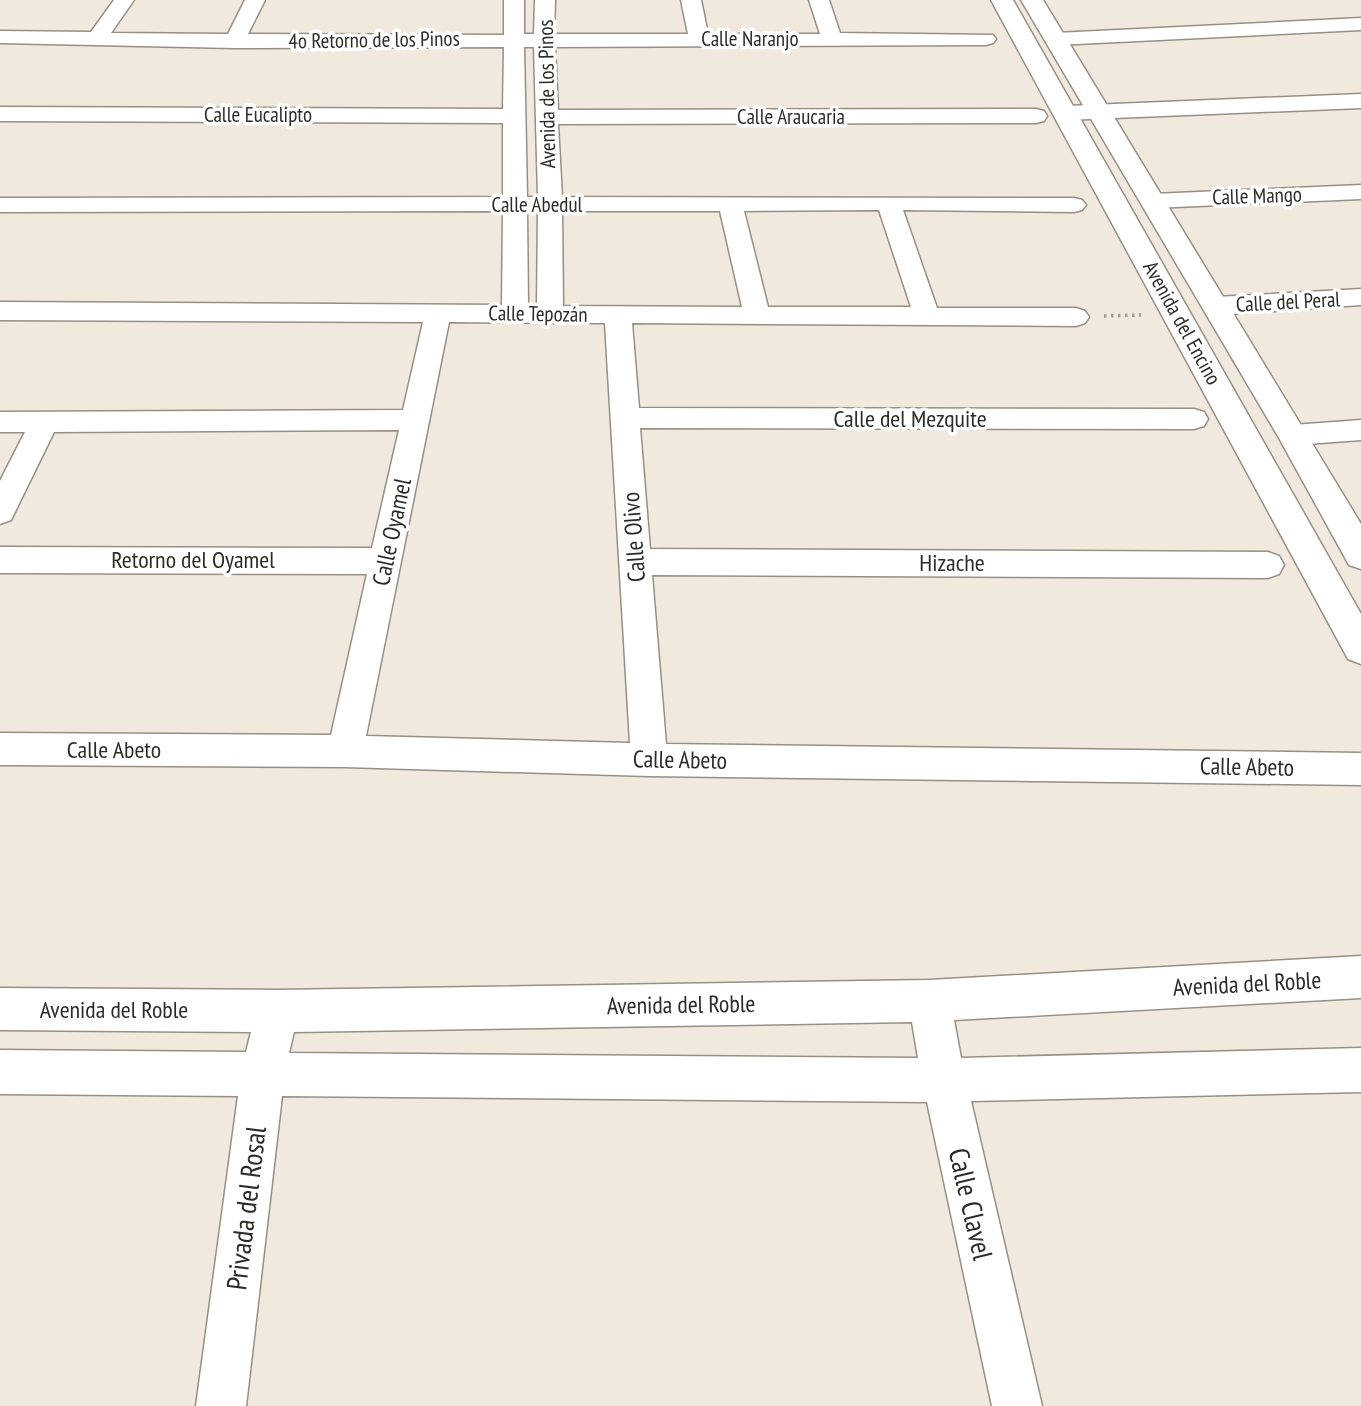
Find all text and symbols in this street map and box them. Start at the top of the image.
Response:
street label: Avenida de los Pinos [532,19,561,169]
street label: 4o Retorno de los Pinos [288,25,460,54]
street label: Calle Naranjo [701,25,799,52]
street label: Calle Eucalipto [204,101,312,128]
street label: Calle Araucaria [737,103,845,130]
street label: Calle Mango [1212,180,1302,211]
street label: Calle Abedul [492,191,583,218]
street label: Avenida del Encino [1137,256,1228,389]
street label: Calle del Peral [1235,285,1341,318]
street label: Calle Tepozán [488,299,588,328]
street label: Calle del Mezquite [833,403,987,434]
street label: Calle Oyamel [365,475,418,588]
street label: Calle Olivo [615,491,652,583]
street label: Retorno del Oyamel [111,544,275,575]
street label: Hizache [919,547,985,578]
street label: Calle Abeto [67,734,161,765]
street label: Calle Abeto [633,743,727,776]
street label: Calle Abeto [1200,750,1294,783]
street label: Avenida del Roble [1172,964,1322,1003]
street label: Avenida del Roble [606,988,756,1021]
street label: Avenida del Roble [40,994,188,1025]
street label: Privada del Rosal [217,1123,274,1292]
street label: Calle Clavel [941,1144,1002,1264]

